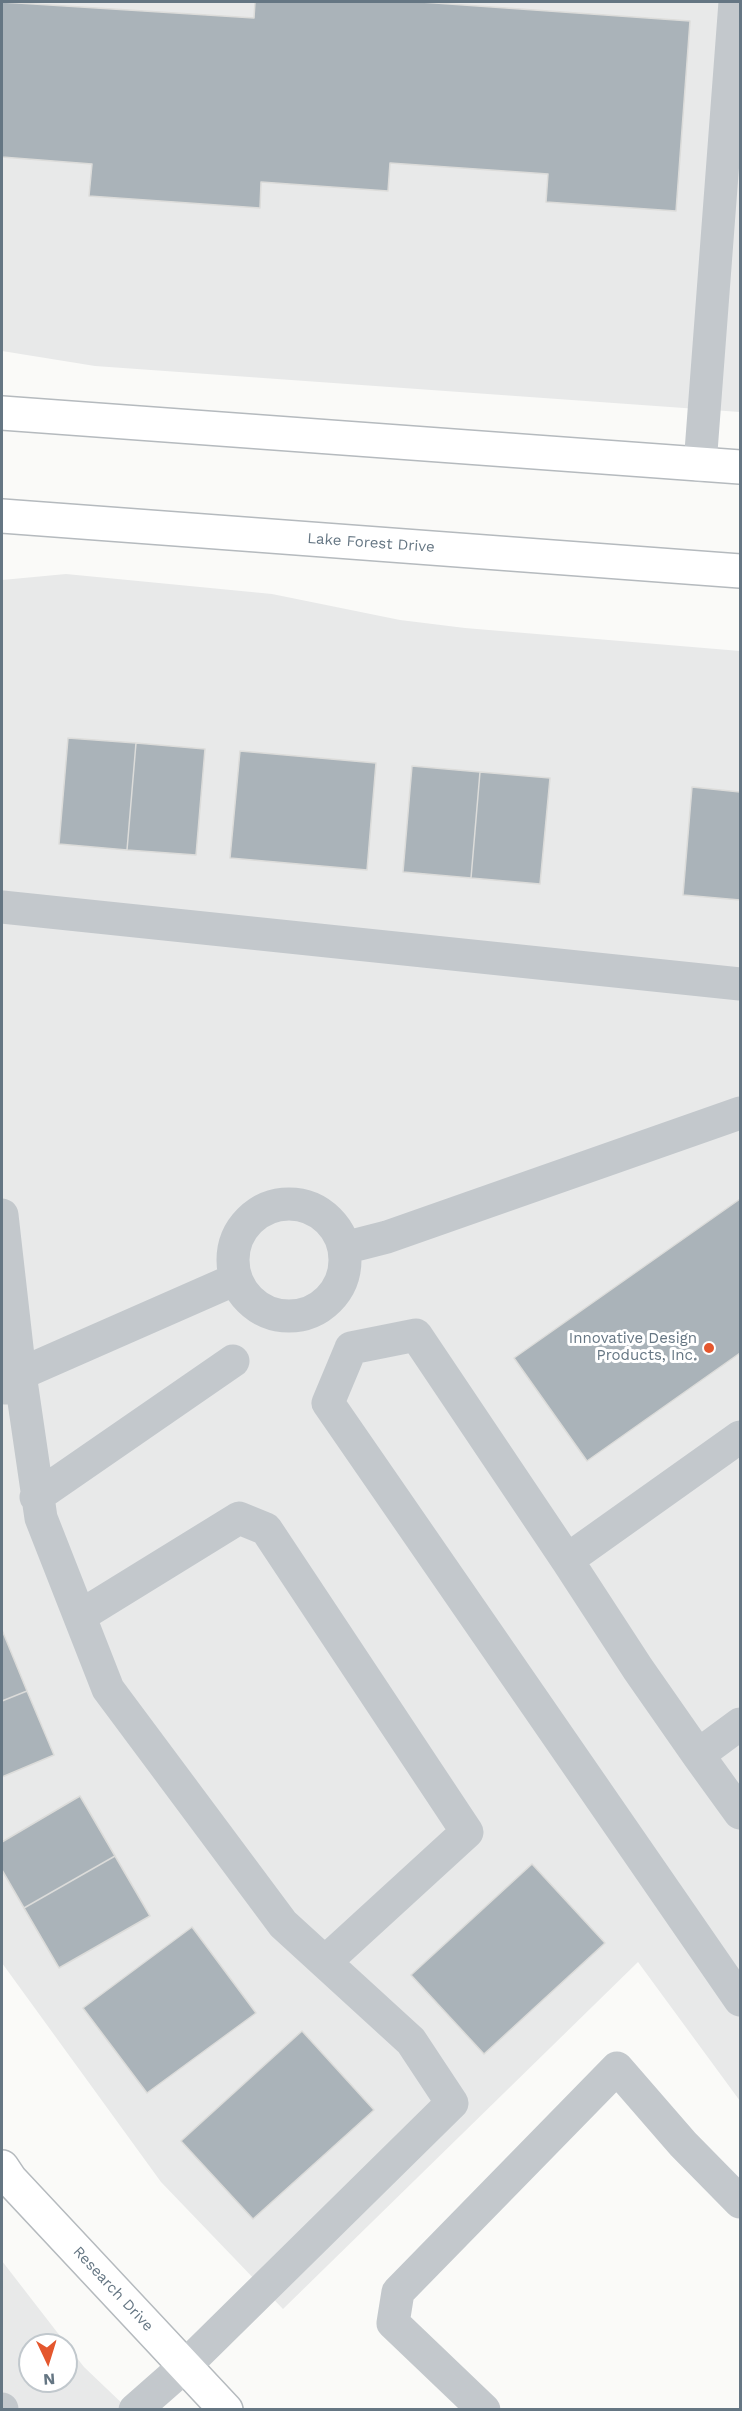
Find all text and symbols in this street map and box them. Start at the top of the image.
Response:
street label: Lake Forest Drive [307,530,435,556]
place label: Innovative Design Products, Inc. [569,1330,697,1365]
marker: Innovative Design Products, Inc. [702,1341,716,1355]
street label: Research Drive [69,2243,157,2335]
north arrow [18,2333,78,2393]
text: N [43,2370,56,2389]

